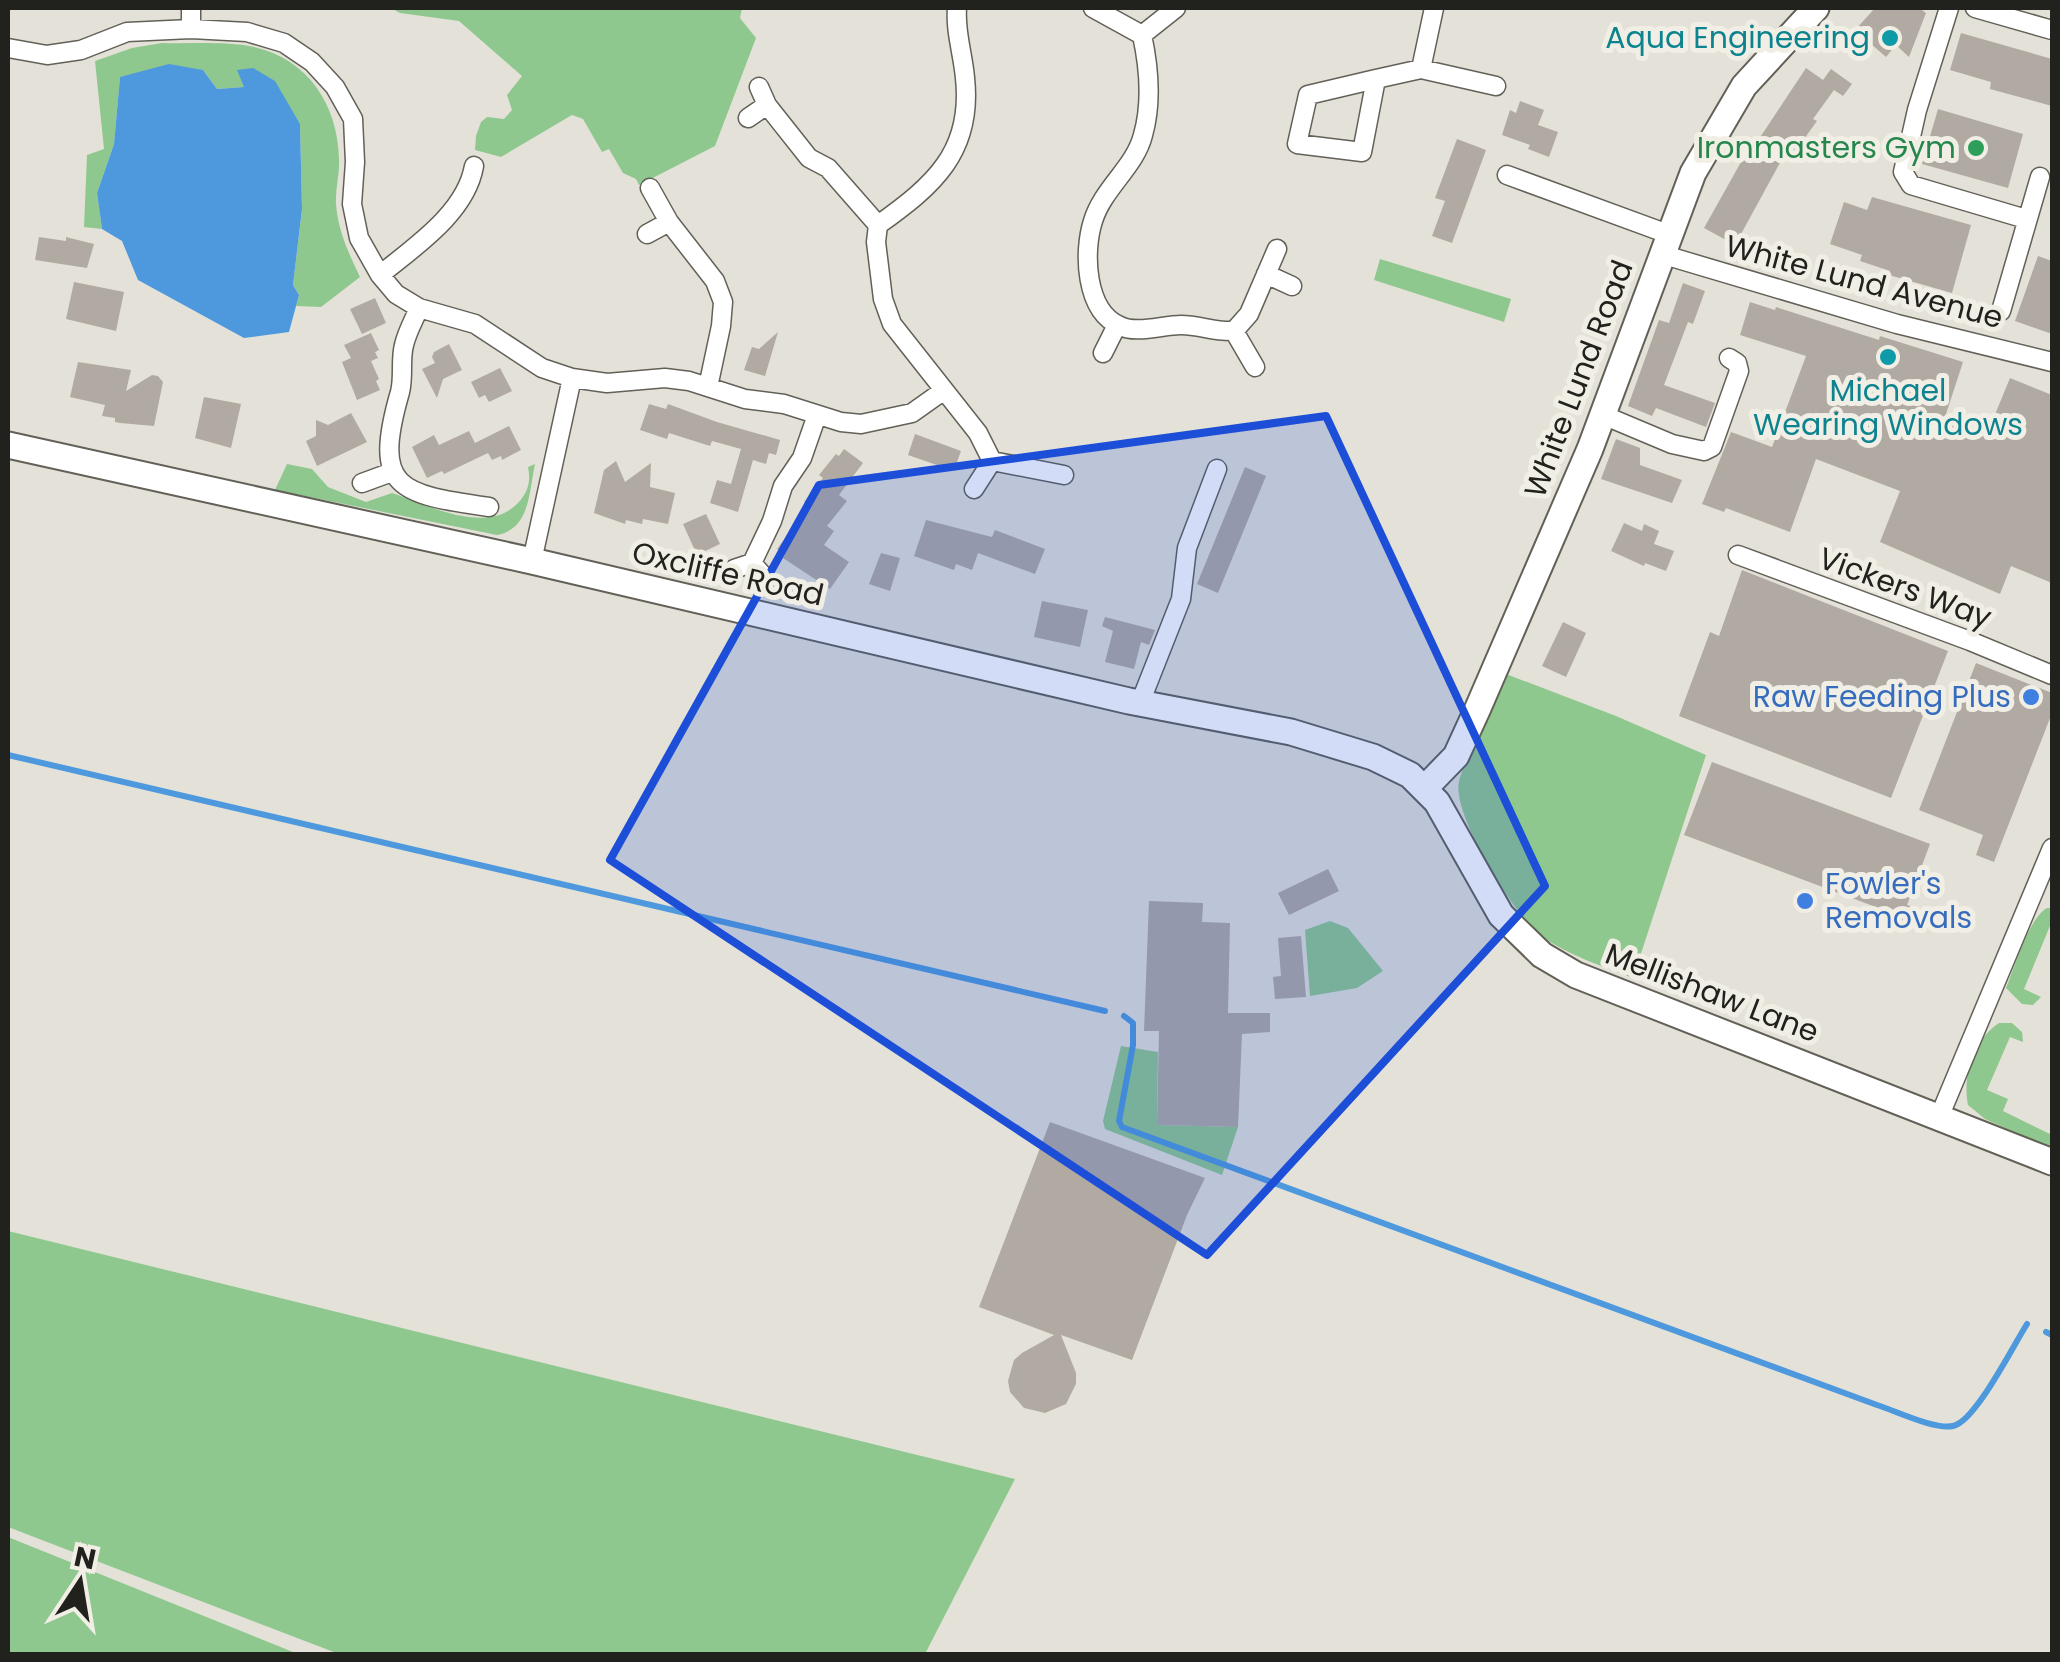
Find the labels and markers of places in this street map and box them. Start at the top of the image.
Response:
place label: Aqua Engineering [1605,16,1870,59]
marker: Aqua Engineering [1879,27,1901,49]
place label: Ironmasters Gym [1697,126,1956,169]
marker: Ironmasters Gym [1965,137,1987,159]
marker: Michael Wearing Windows [1877,346,1899,368]
place label: Michael Wearing Windows [1753,369,2023,446]
place label: Raw Feeding Plus [1753,675,2011,718]
marker: Raw Feeding Plus [2020,686,2042,708]
place label: Fowler's Removals [1825,862,1972,939]
marker: Fowler's Removals [1794,890,1816,912]

